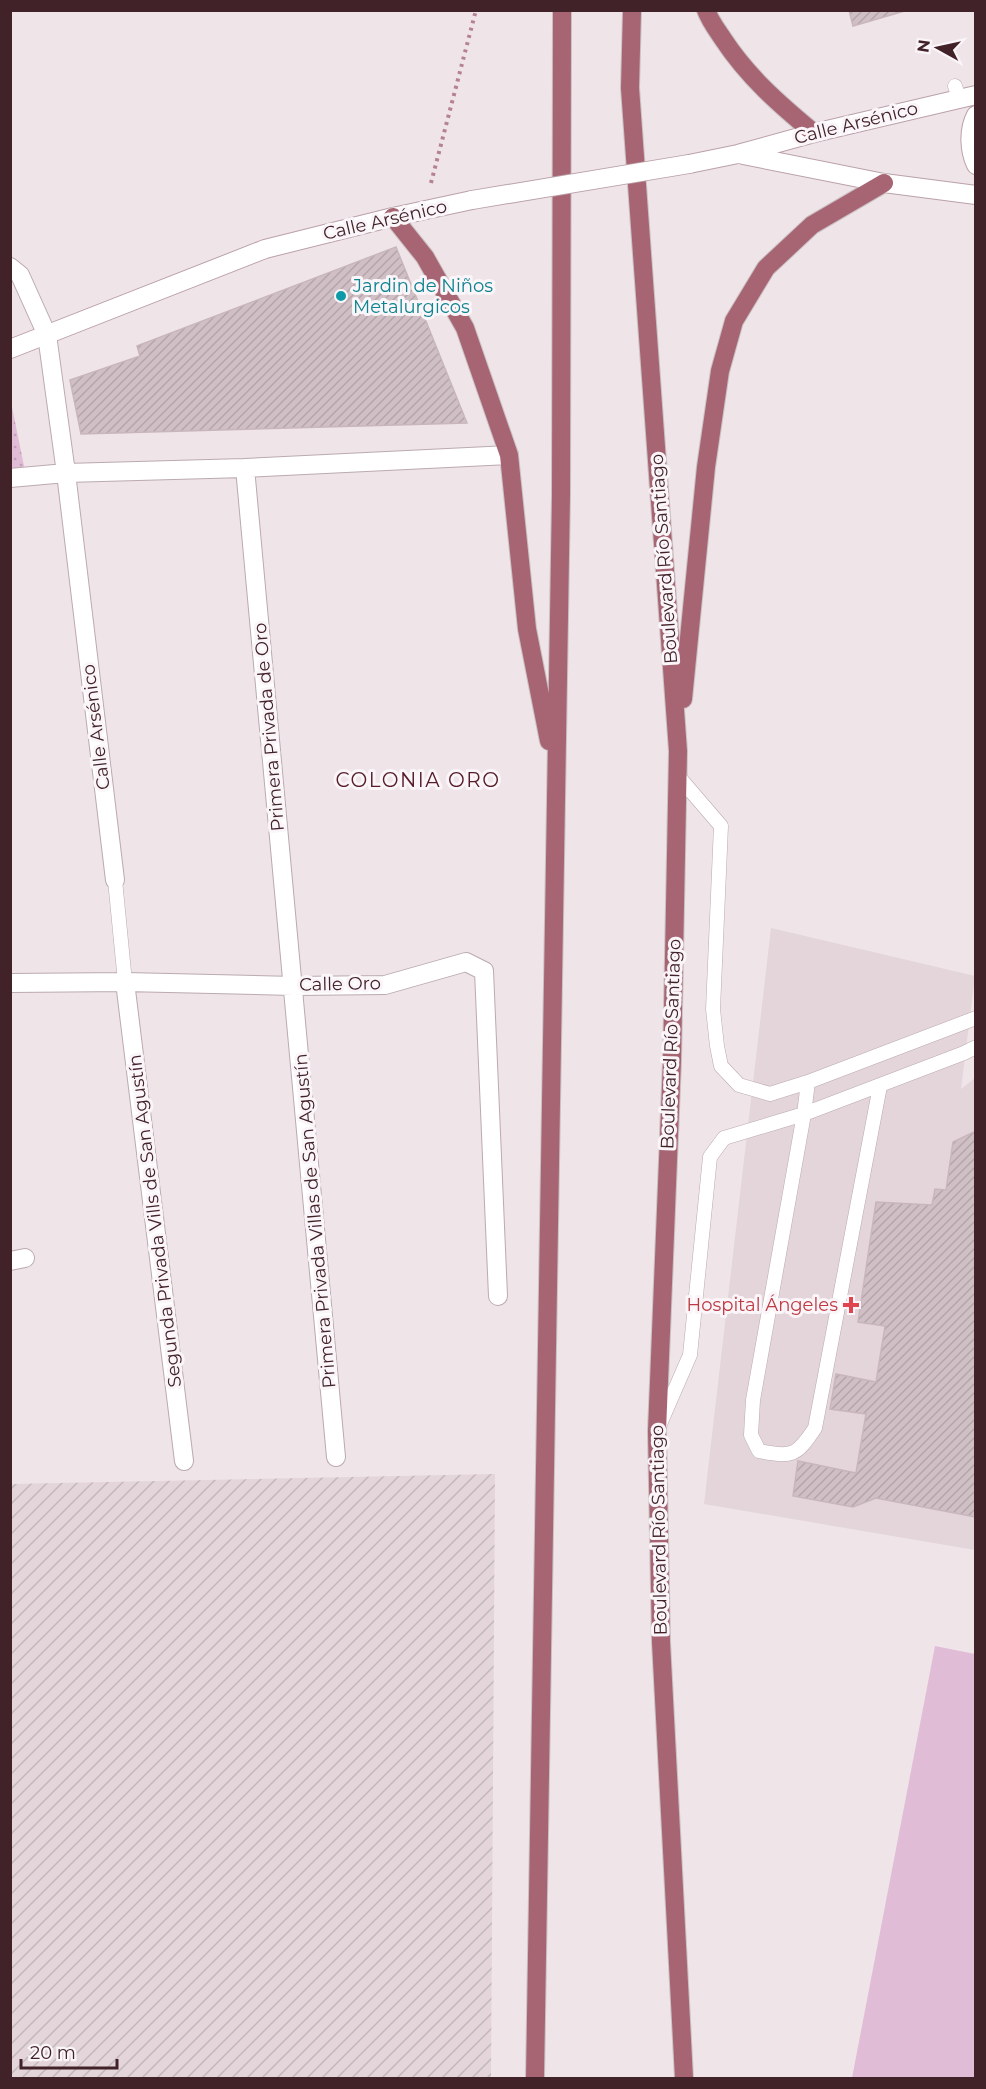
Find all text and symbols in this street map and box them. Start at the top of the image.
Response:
north arrow [908,18,968,78]
text: N [913,38,934,54]
street label: Calle Arsénico [792,97,920,149]
street label: Calle Arsénico [321,195,449,245]
place label: Jardin de Niños Metalurgicos [352,275,493,318]
marker: Jardin de Niños Metalurgicos [334,289,348,303]
street label: Boulevard Río Santiago [646,453,682,665]
street label: Primera Privada de Oro [249,622,289,832]
street label: Calle Arsénico [77,663,115,791]
district label: COLONIA ORO [336,768,500,792]
street label: Boulevard Río Santiago [656,938,686,1150]
street label: Calle Oro [299,972,381,996]
street label: Segunda Privada Vills de San Agustín [124,1053,186,1389]
street label: Primera Privada Villas de San Agustín [289,1053,341,1389]
place label: Hospital Ángeles [687,1294,838,1316]
marker: Hospital Ángeles [842,1296,860,1314]
street label: Boulevard Río Santiago [646,1425,672,1635]
scale bar [21,2032,117,2070]
text: 20 m [30,2042,76,2064]

